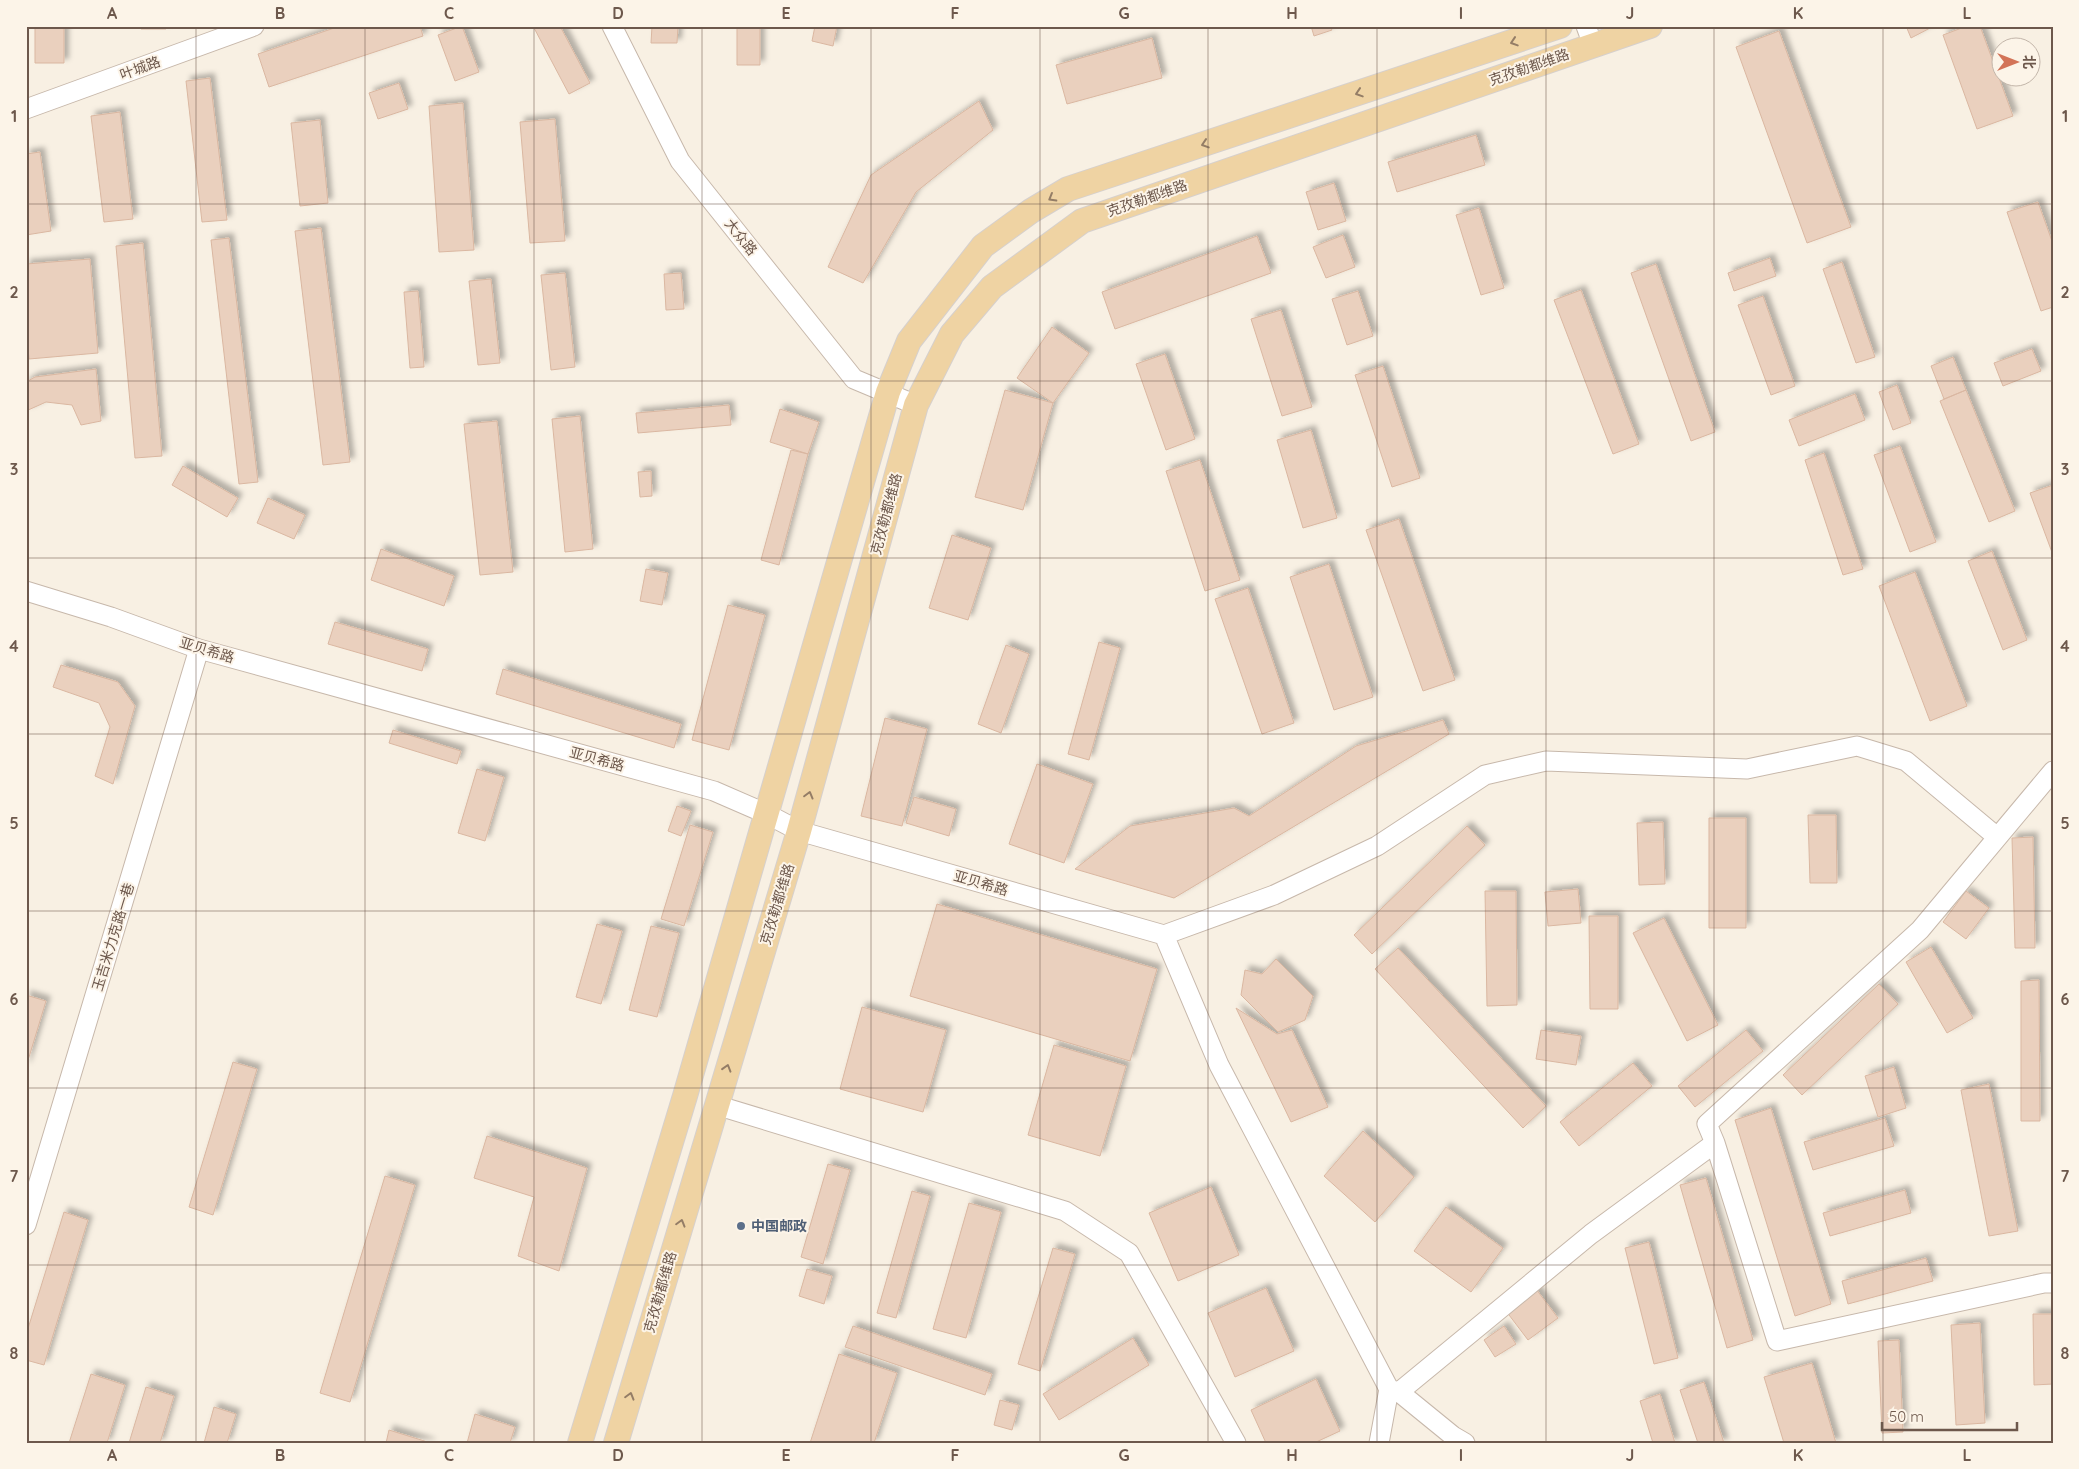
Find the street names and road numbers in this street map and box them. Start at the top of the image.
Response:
street label: 克孜勒都维路 [1486,45,1572,89]
street label: 叶城路 [117,52,163,84]
street label: 克孜勒都维路 [1104,176,1190,220]
street label: 大众路 [721,215,761,259]
street label: 克孜勒都维路 [866,471,906,557]
street label: 亚贝希路 [178,633,236,667]
street label: 亚贝希路 [568,743,626,775]
street label: 克孜勒都维路 [756,861,798,947]
street label: 亚贝希路 [952,867,1010,899]
street label: 玉吉米力克路一巷 [88,881,138,993]
street label: 克孜勒都维路 [640,1249,680,1335]

